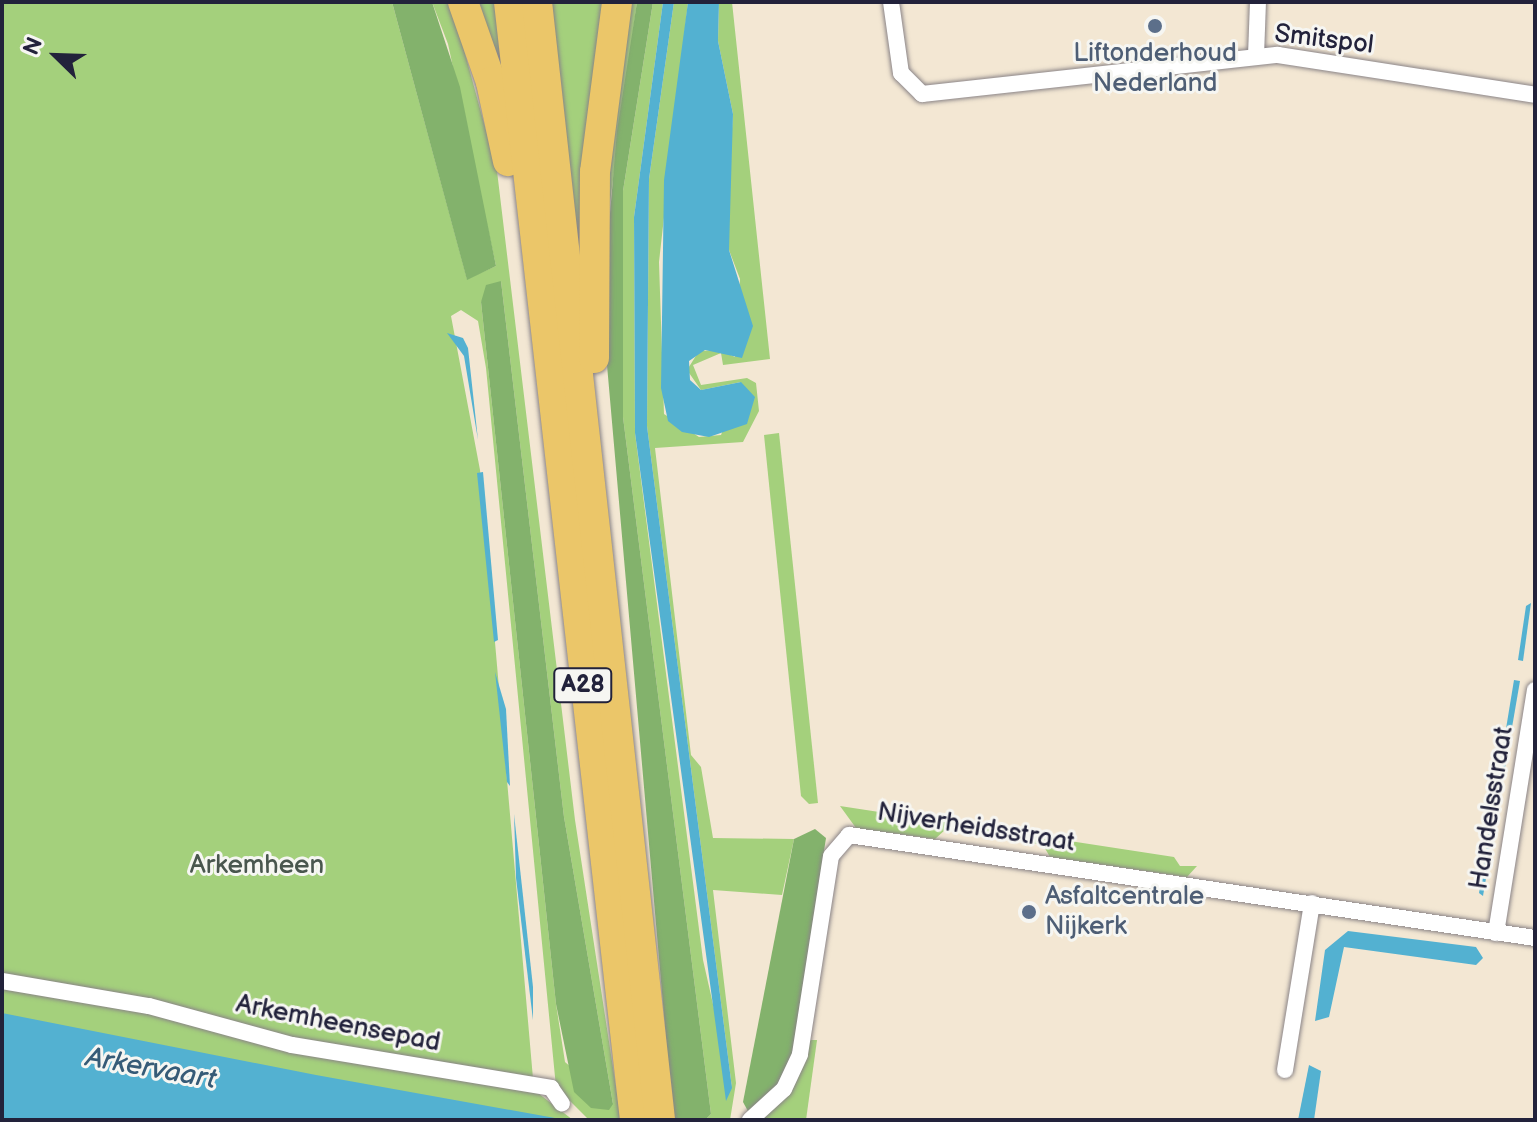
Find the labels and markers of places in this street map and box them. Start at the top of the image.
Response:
marker: Liftonderhoud Nederland [1146,17,1164,35]
place label: Liftonderhoud Nederland [1073,38,1237,100]
place label: Asfaltcentrale Nijkerk [1045,881,1204,942]
marker: Asfaltcentrale Nijkerk [1020,903,1038,921]

